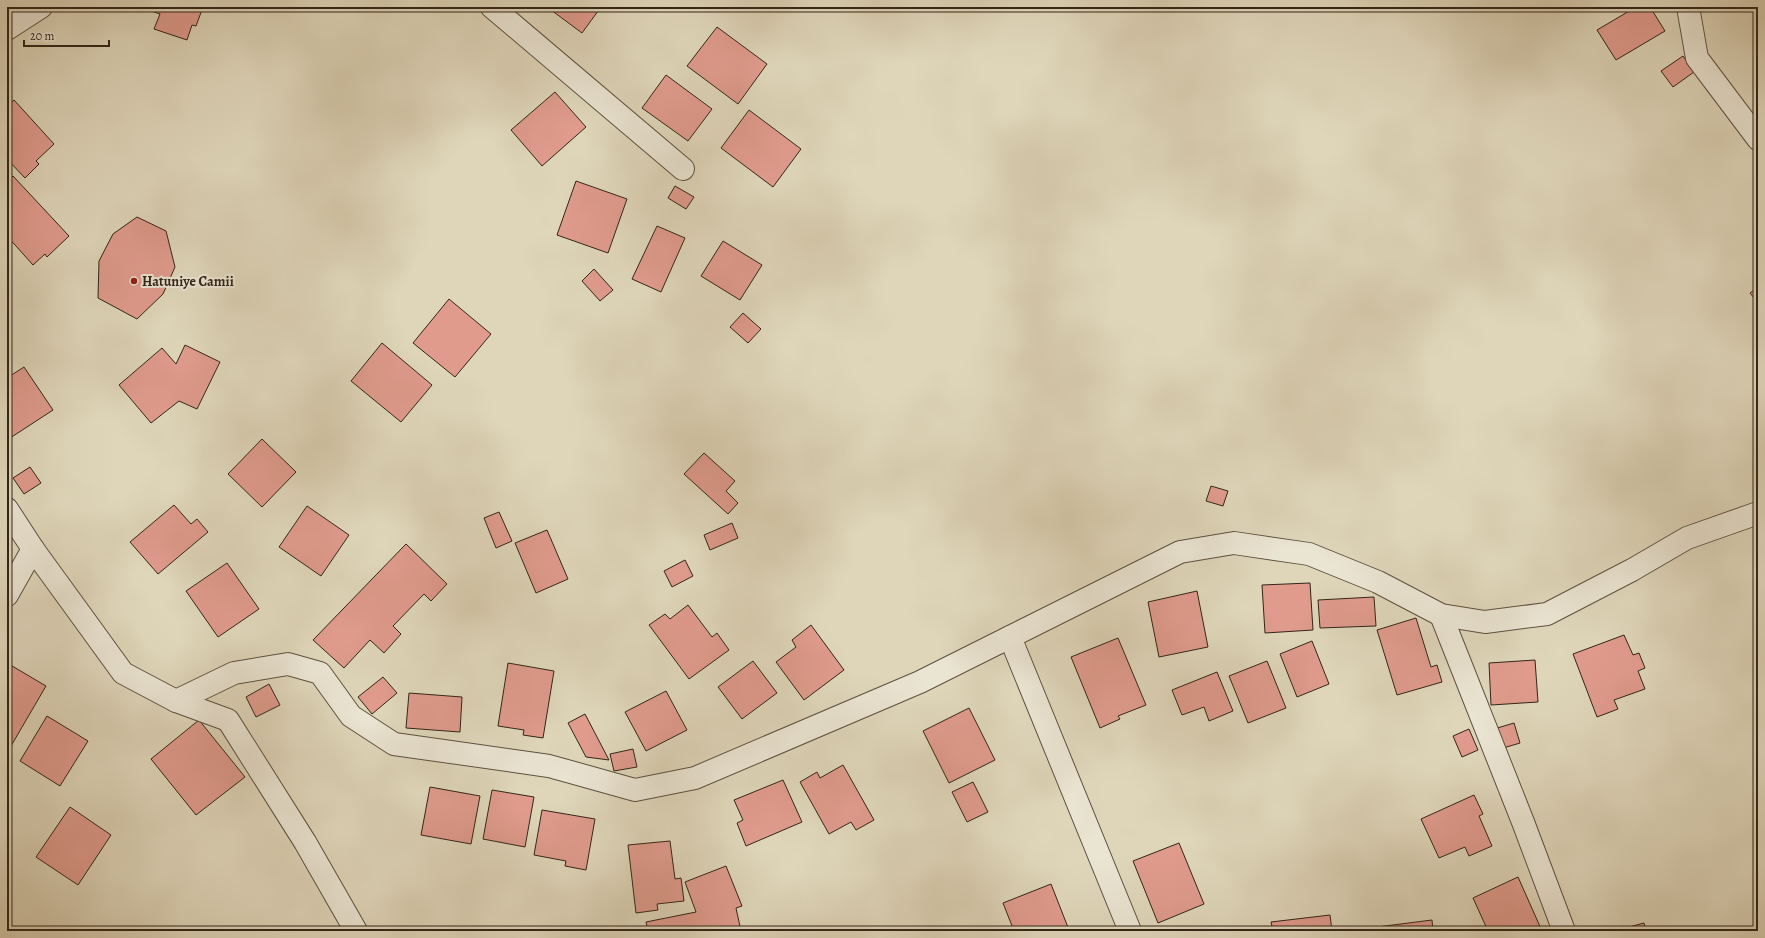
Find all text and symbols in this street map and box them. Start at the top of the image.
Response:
scale bar [24,22,109,48]
text: 20 m [30,28,54,44]
place label: Hatuniye Camii [142,272,234,291]
marker: Hatuniye Camii [129,276,139,286]

